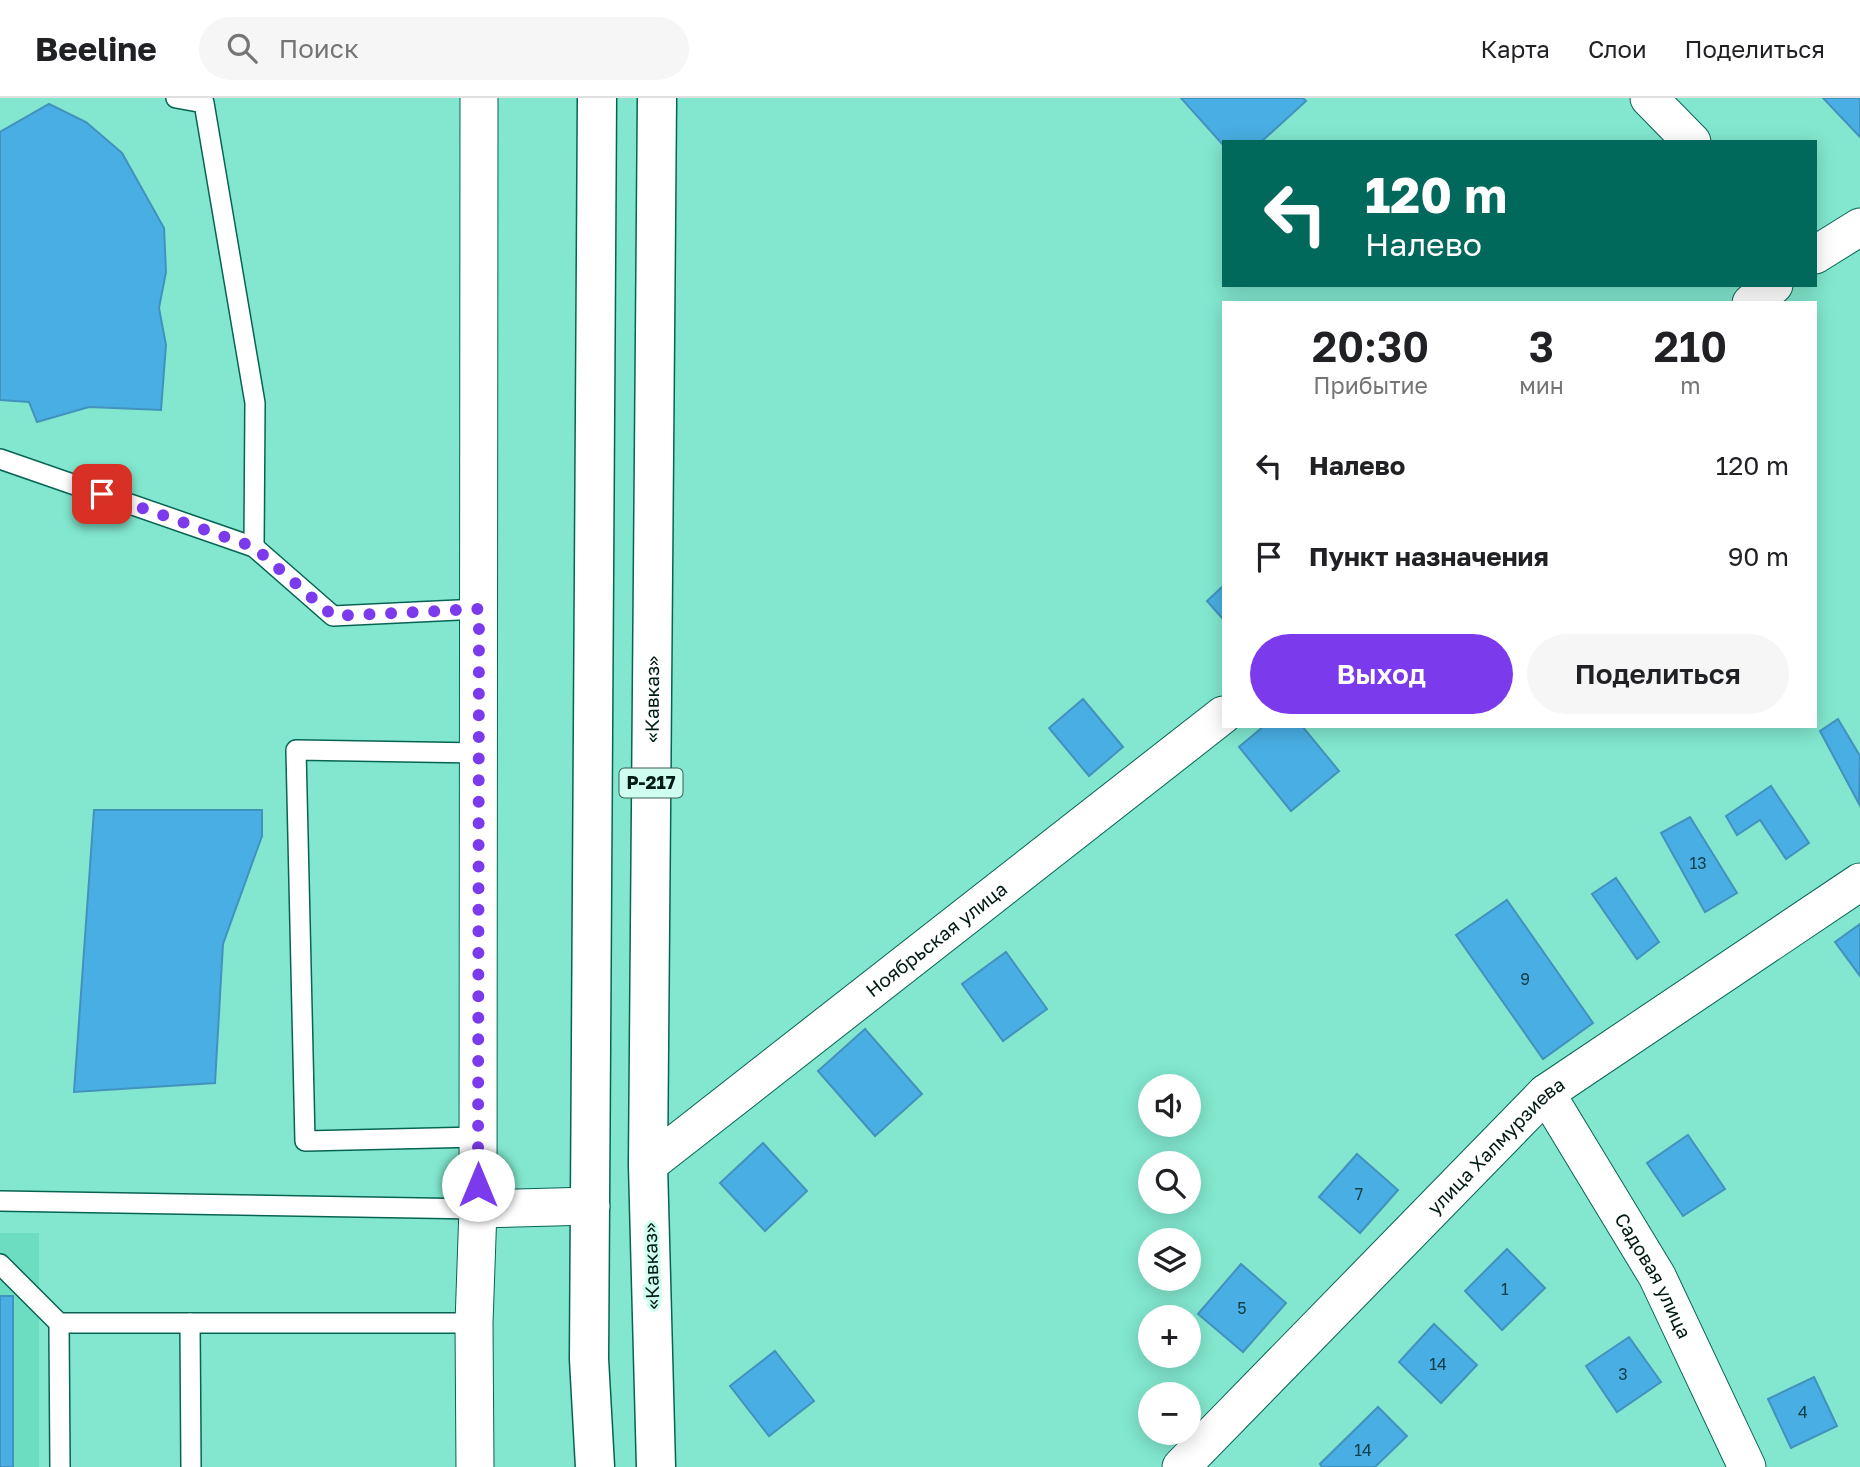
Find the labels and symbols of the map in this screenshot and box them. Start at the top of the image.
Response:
pin [72,464,132,524]
street label: «Кавказ» [640,656,663,743]
road number: Р-217 [620,768,682,798]
house number: 13 [1689,853,1707,873]
street label: Ноябрьская улица [861,877,1011,1001]
house number: 9 [1520,969,1530,989]
street label: улица Халмурзиева [1422,1072,1569,1219]
position arrow [441,1148,515,1222]
house number: 7 [1355,1184,1363,1204]
street label: Садовая улица [1610,1208,1697,1342]
street label: «Кавказ» [637,1222,664,1310]
house number: 1 [1501,1279,1509,1299]
house number: 5 [1237,1298,1247,1318]
house number: 14 [1429,1354,1447,1374]
house number: 3 [1618,1364,1628,1384]
house number: 4 [1798,1402,1808,1422]
house number: 14 [1354,1440,1372,1460]

